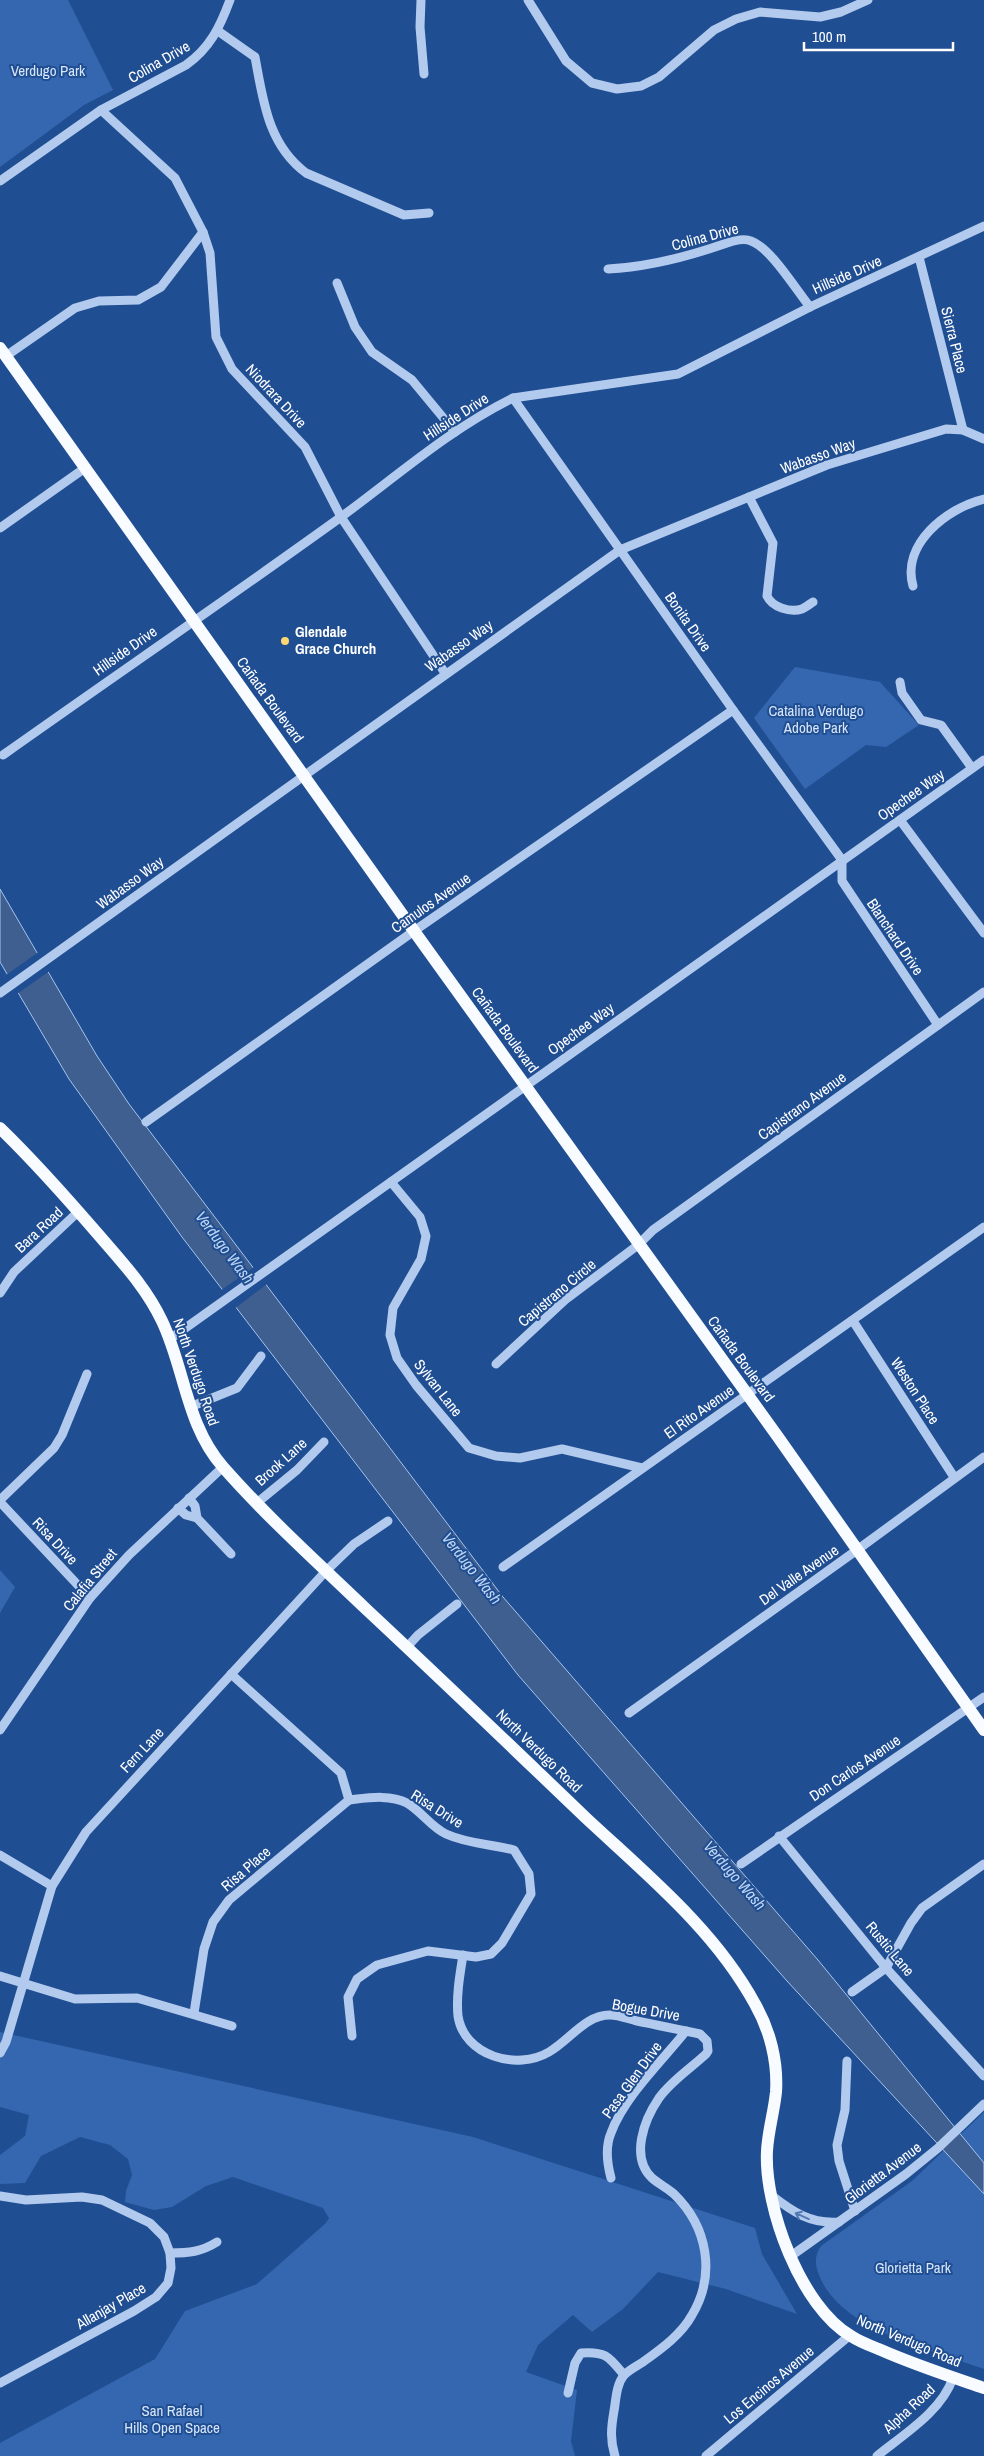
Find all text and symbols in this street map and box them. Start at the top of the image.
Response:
scale bar [804,20,953,52]
text: 100 m [812,26,846,47]
street label: Colina Drive [124,35,194,88]
park label: Verdugo Park [11,60,86,81]
street label: Colina Drive [669,217,741,256]
street label: Hillside Drive [809,250,885,299]
street label: Sierra Place [936,305,973,375]
street label: Niodrara Drive [241,359,312,432]
street label: Hillside Drive [419,388,493,445]
street label: Wabasso Way [777,432,859,479]
street label: Bonita Drive [660,588,717,656]
street label: Wabasso Way [421,614,498,677]
street label: Hillside Drive [88,621,161,680]
place label: Glendale Grace Church [295,621,376,659]
marker: Glendale Grace Church [279,635,291,647]
street label: Cañada Boulevard [232,652,309,747]
park label: Catalina Verdugo Adobe Park [768,700,864,738]
street label: Opechee Way [873,763,949,825]
street label: Wabasso Way [92,851,168,914]
street label: Camulos Avenue [387,867,475,938]
street label: Blanchard Drive [862,894,929,979]
street label: Cañada Boulevard [467,982,544,1077]
street label: Opechee Way [543,997,619,1060]
street label: Capistrano Avenue [753,1066,850,1145]
street label: Bara Road [10,1202,67,1257]
water label: Verdugo Wash [190,1206,260,1288]
street label: Capistrano Circle [513,1254,600,1331]
street label: Cañada Boulevard [703,1311,780,1406]
street label: North Verdugo Road [168,1315,225,1428]
street label: Weston Place [886,1353,945,1428]
street label: Sylvan Lane [409,1355,468,1421]
street label: El Rito Avenue [659,1380,738,1443]
street label: Brook Lane [250,1433,311,1490]
street label: Risa Drive [28,1512,83,1569]
water label: Verdugo Wash [437,1527,507,1609]
street label: Del Valle Avenue [755,1539,843,1610]
street label: Calafia Street [58,1543,122,1616]
street label: North Verdugo Road [492,1704,587,1797]
street label: Fern Lane [115,1722,168,1777]
street label: Don Carlos Avenue [805,1729,905,1806]
street label: Risa Drive [407,1784,468,1833]
water label: Verdugo Wash [699,1835,771,1915]
street label: Risa Place [216,1841,275,1896]
street label: Rustic Lane [861,1917,920,1981]
street label: Bogue Drive [611,1993,682,2026]
street label: Pasa Glen Drive [597,2037,667,2122]
street label: Glorietta Avenue [840,2137,926,2209]
one-way arrow [795,2211,810,2221]
park label: Glorietta Park [875,2257,952,2278]
street label: Allanjay Place [71,2277,150,2334]
street label: North Verdugo Road [853,2309,965,2372]
street label: Los Encinos Avenue [719,2340,818,2429]
street label: Alpha Road [877,2379,939,2439]
park label: San Rafael Hills Open Space [124,2400,220,2438]

